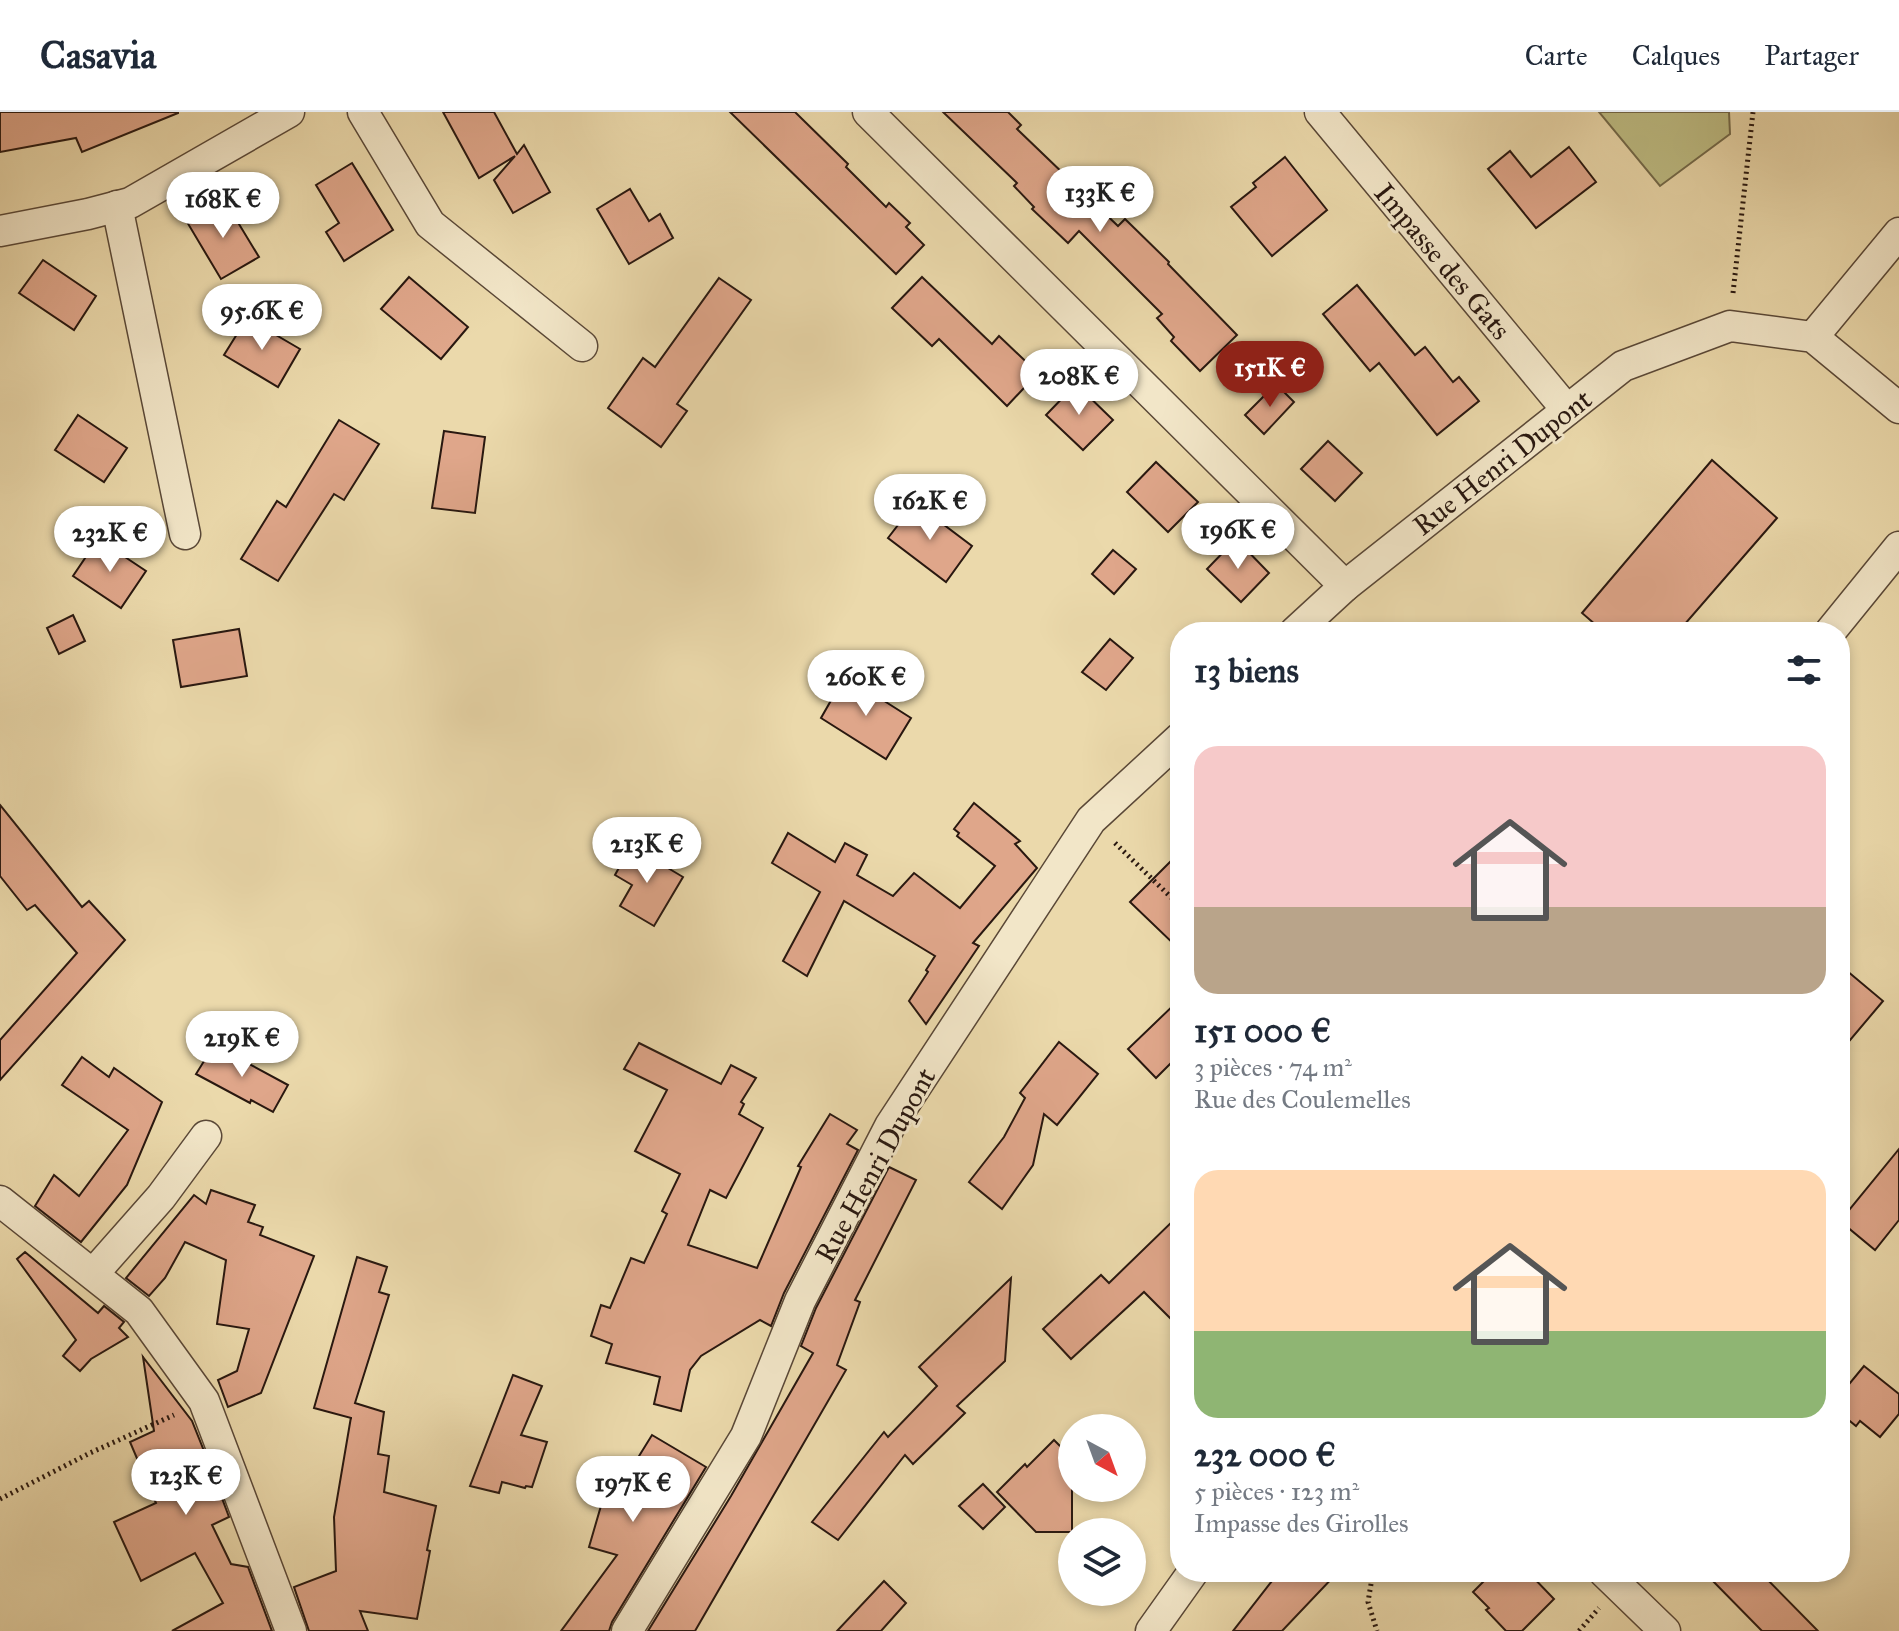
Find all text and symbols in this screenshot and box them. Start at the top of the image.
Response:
text: Casavia [40,32,156,78]
text: Carte [1525,38,1588,73]
text: Calques [1632,38,1720,73]
text: Partager [1764,38,1859,73]
pin: 133K € [1035,166,1165,234]
pin: 168K € [158,172,288,240]
text: 133K € [1065,176,1135,208]
street label: Impasse des Gats [1367,176,1518,347]
text: 168K € [184,182,262,214]
pin: 95.6K € [188,284,336,352]
text: 95.6K € [220,294,304,326]
pin: 151K € [1205,341,1335,409]
pin: 208K € [1014,349,1144,417]
text: 151K € [1234,351,1306,383]
text: 208K € [1038,359,1120,391]
street label: Rue Henri Dupont [1406,382,1599,543]
pin: 162K € [865,474,995,542]
text: 162K € [892,484,968,516]
pin: 196K € [1173,503,1303,571]
pin: 232K € [45,506,175,574]
text: 196K € [1199,513,1277,545]
text: 232K € [72,516,148,548]
icon: filters [1782,648,1826,692]
pin: 260K € [801,650,931,718]
text: 13 biens [1194,650,1299,691]
text: 260K € [825,660,907,692]
icon: home [1438,798,1582,942]
pin: 213K € [582,817,712,885]
text: 213K € [610,827,684,859]
text: 151 000 € [1194,1010,1331,1051]
pin: 219K € [177,1011,307,1079]
text: 219K € [204,1021,280,1053]
text: 3 pièces · 74 m² [1194,1051,1352,1083]
street label: Rue Henri Dupont [807,1062,943,1269]
text: Rue des Coulemelles [1194,1083,1411,1115]
icon: home [1438,1222,1582,1366]
north arrow [1058,1414,1146,1502]
map controls [1058,1414,1146,1606]
text: 232 000 € [1194,1434,1336,1475]
pin: 123K € [121,1449,251,1517]
pin: 197K € [568,1456,698,1524]
text: 123K € [149,1459,223,1491]
text: 197K € [594,1466,672,1498]
text: 5 pièces · 123 m² [1194,1475,1359,1507]
text: Impasse des Girolles [1194,1507,1409,1539]
button: layers [1058,1518,1146,1606]

